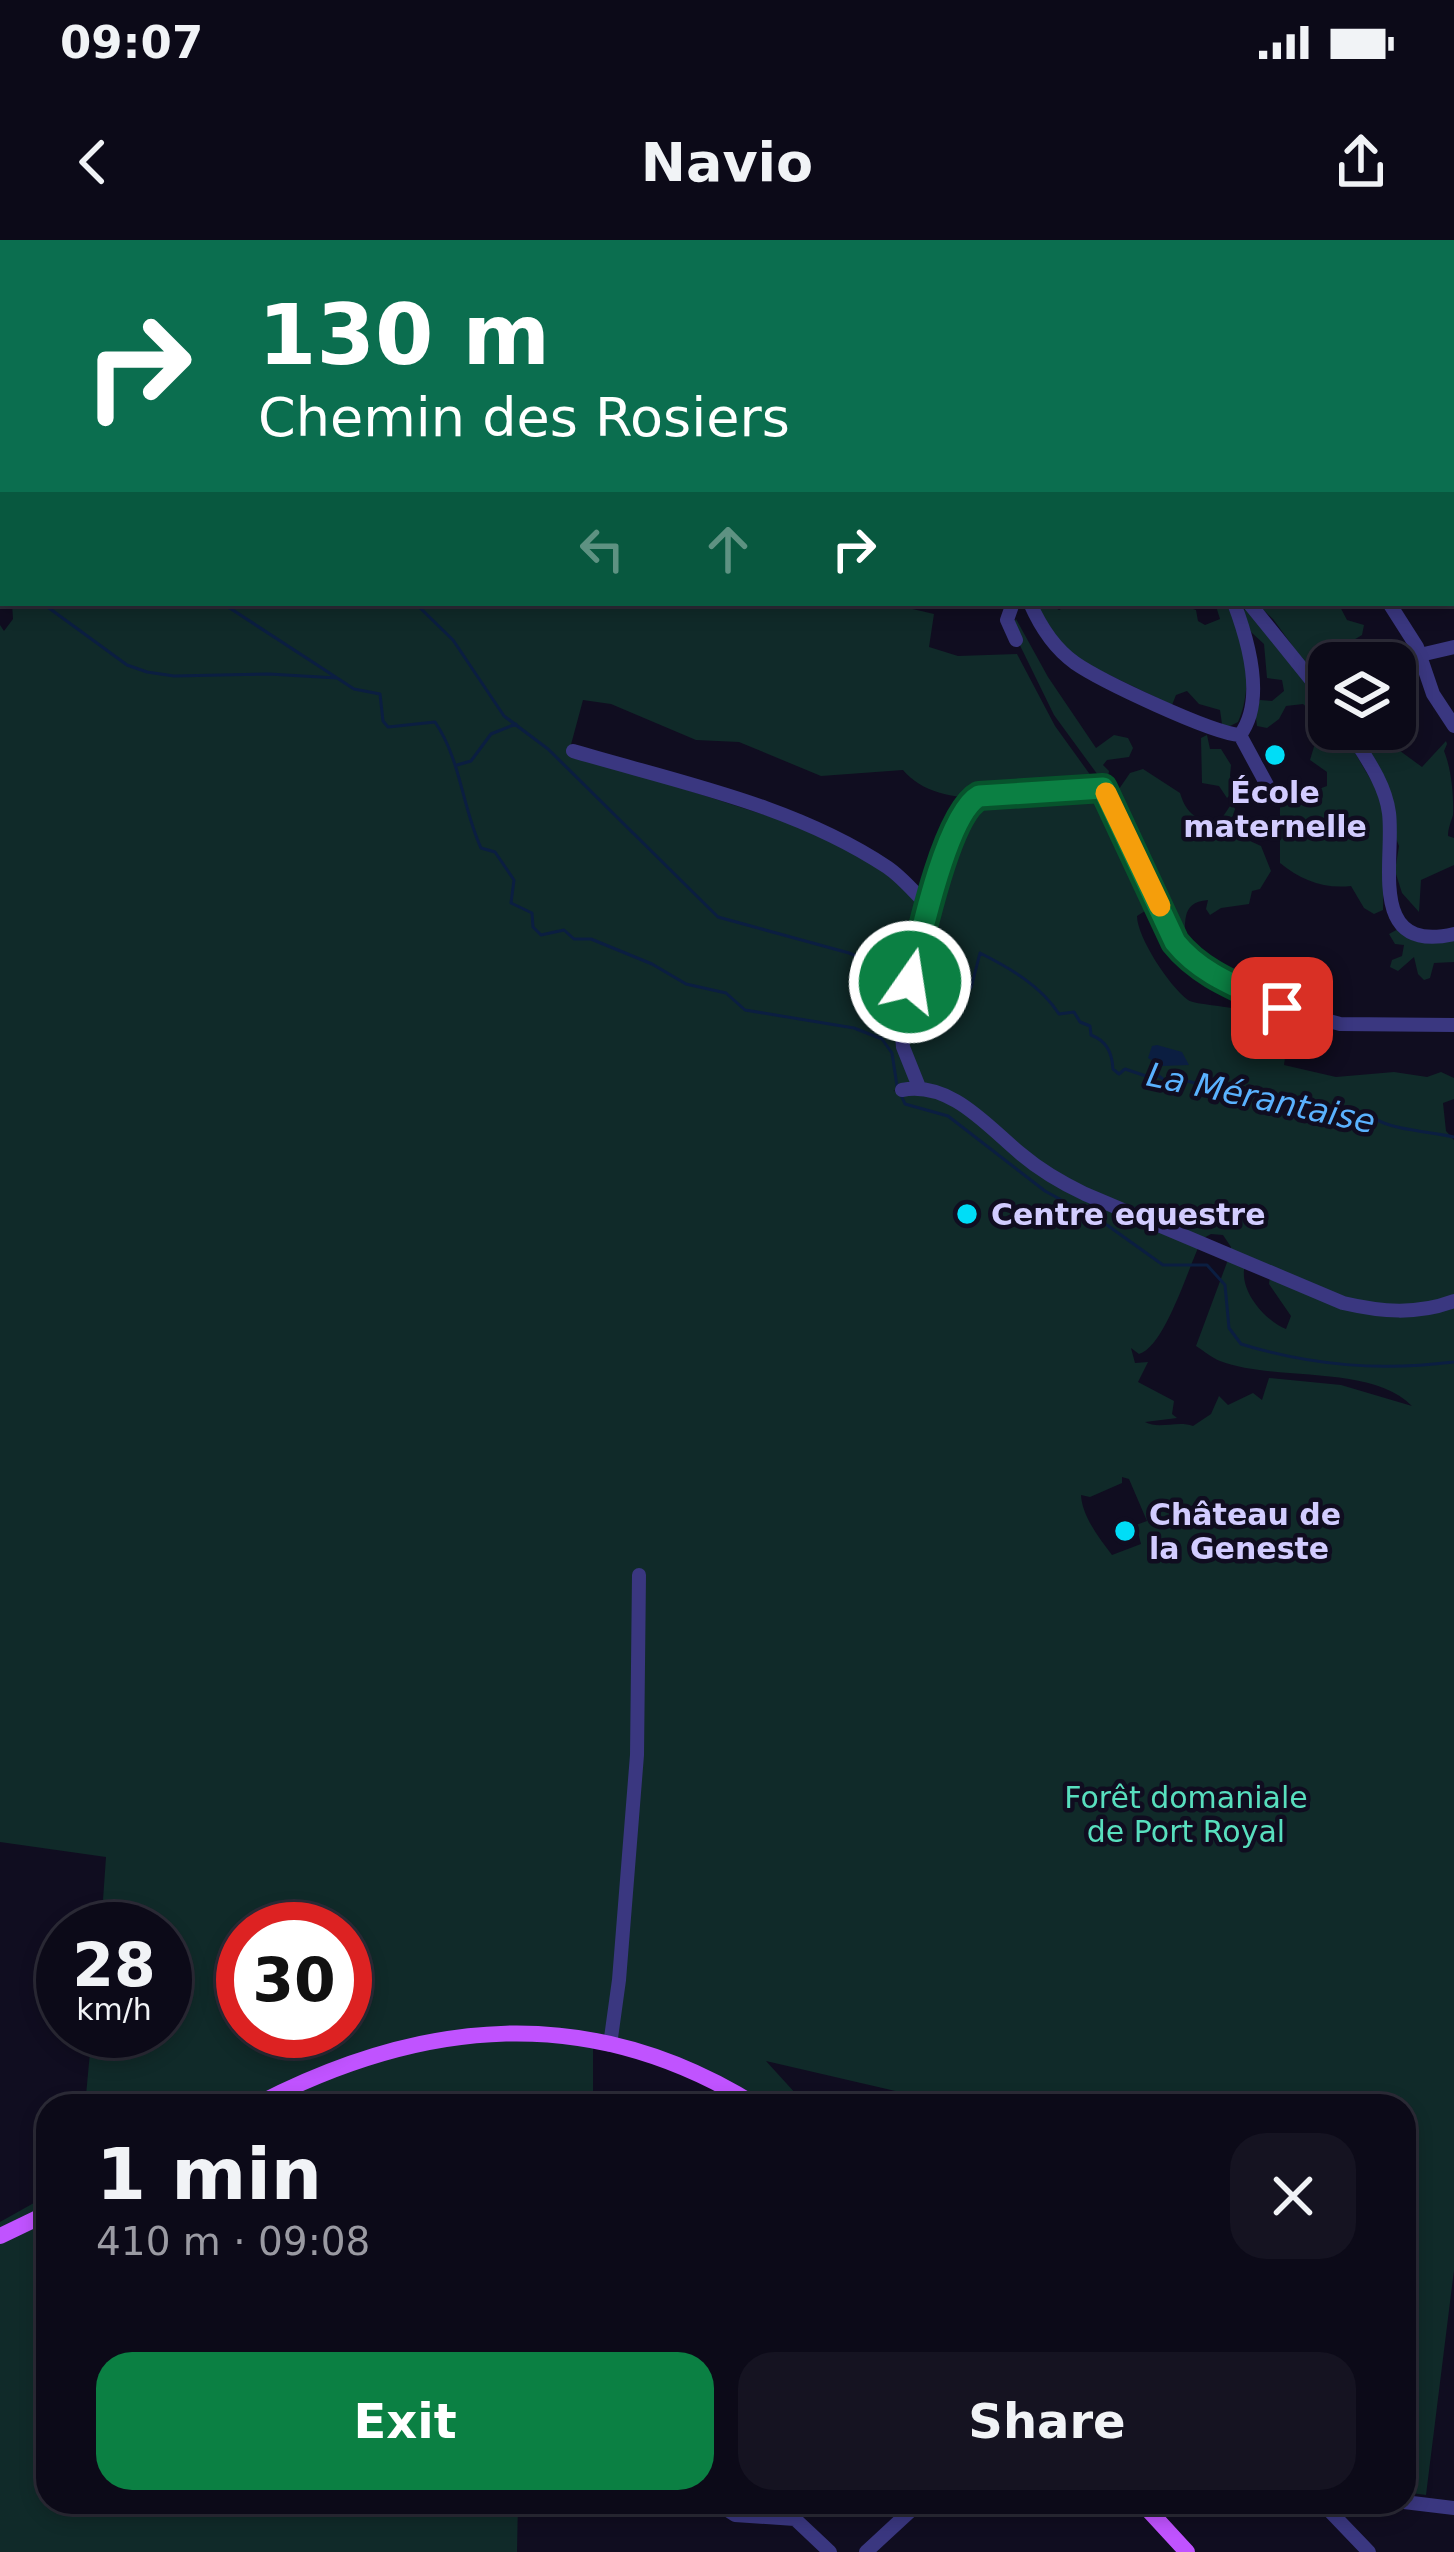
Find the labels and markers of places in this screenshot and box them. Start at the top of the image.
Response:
marker: École maternelle [1262,742,1288,768]
place label: École maternelle [1183,775,1367,844]
pin [1231,957,1333,1059]
place label: Centre equestre [991,1197,1266,1232]
marker: Centre equestre [954,1201,980,1227]
place label: Château de la Geneste [1149,1497,1341,1566]
marker: Château de la Geneste [1112,1518,1138,1544]

